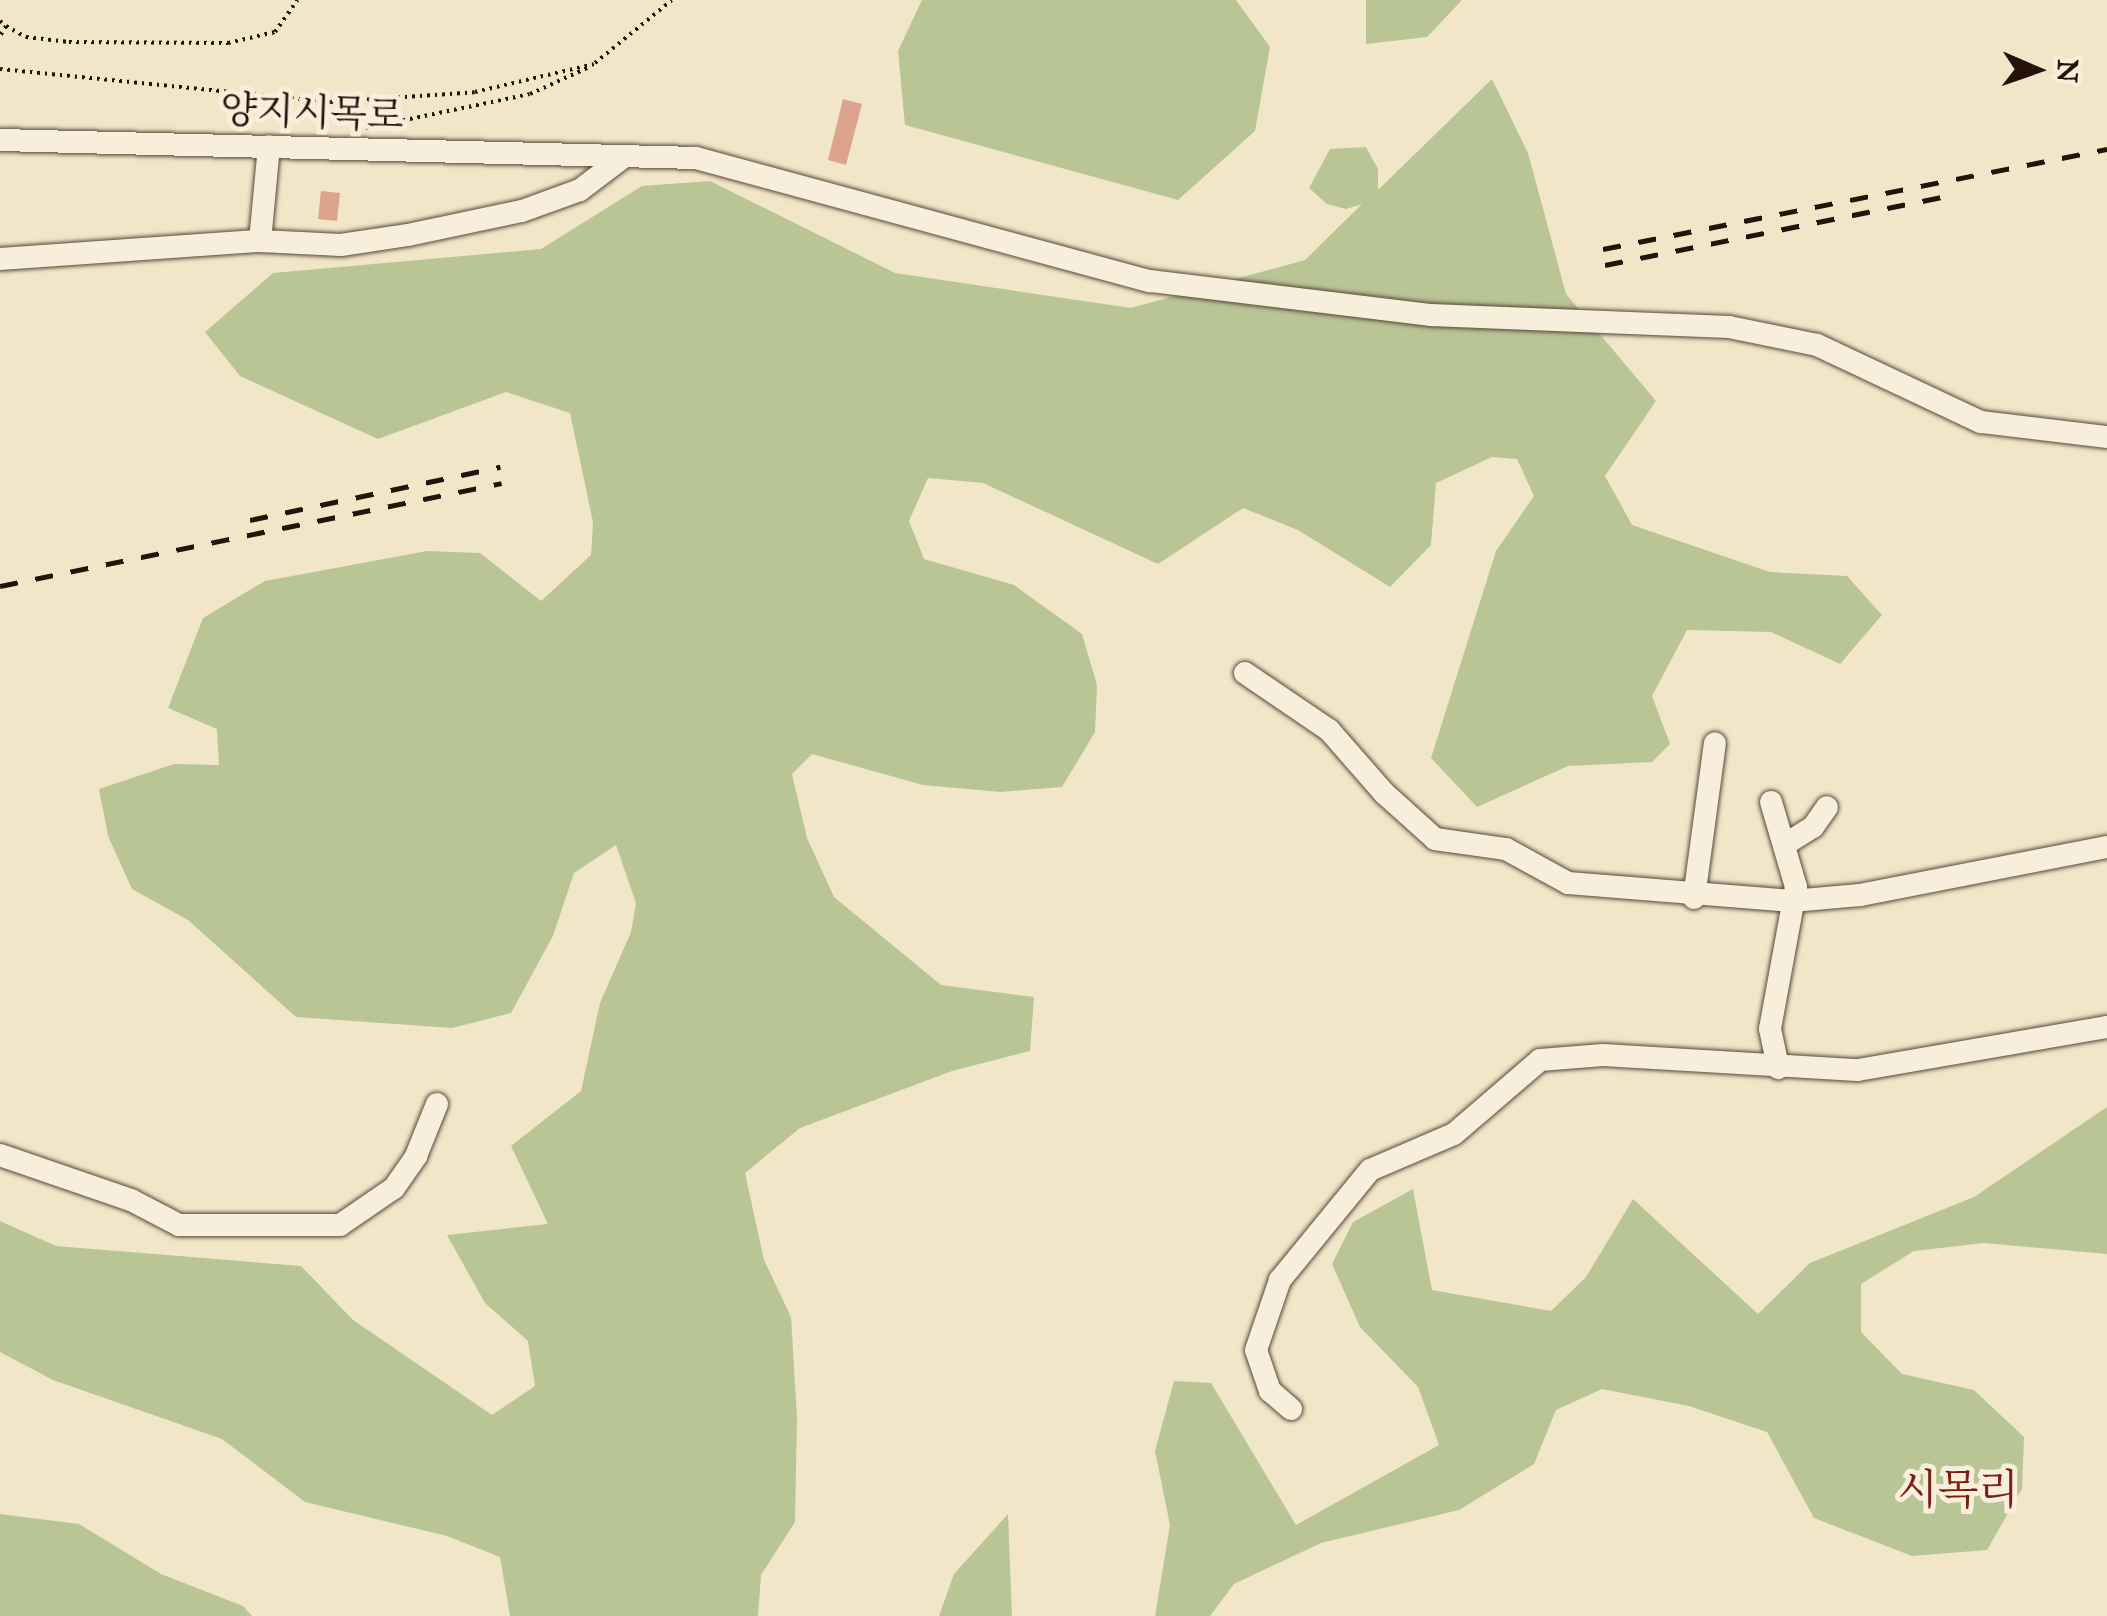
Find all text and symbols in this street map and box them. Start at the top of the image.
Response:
north arrow [1987,20,2087,120]
text: N [2050,59,2085,84]
street label: 양지시목로 [219,87,405,139]
district label: 시목리 [1897,1465,2019,1515]

